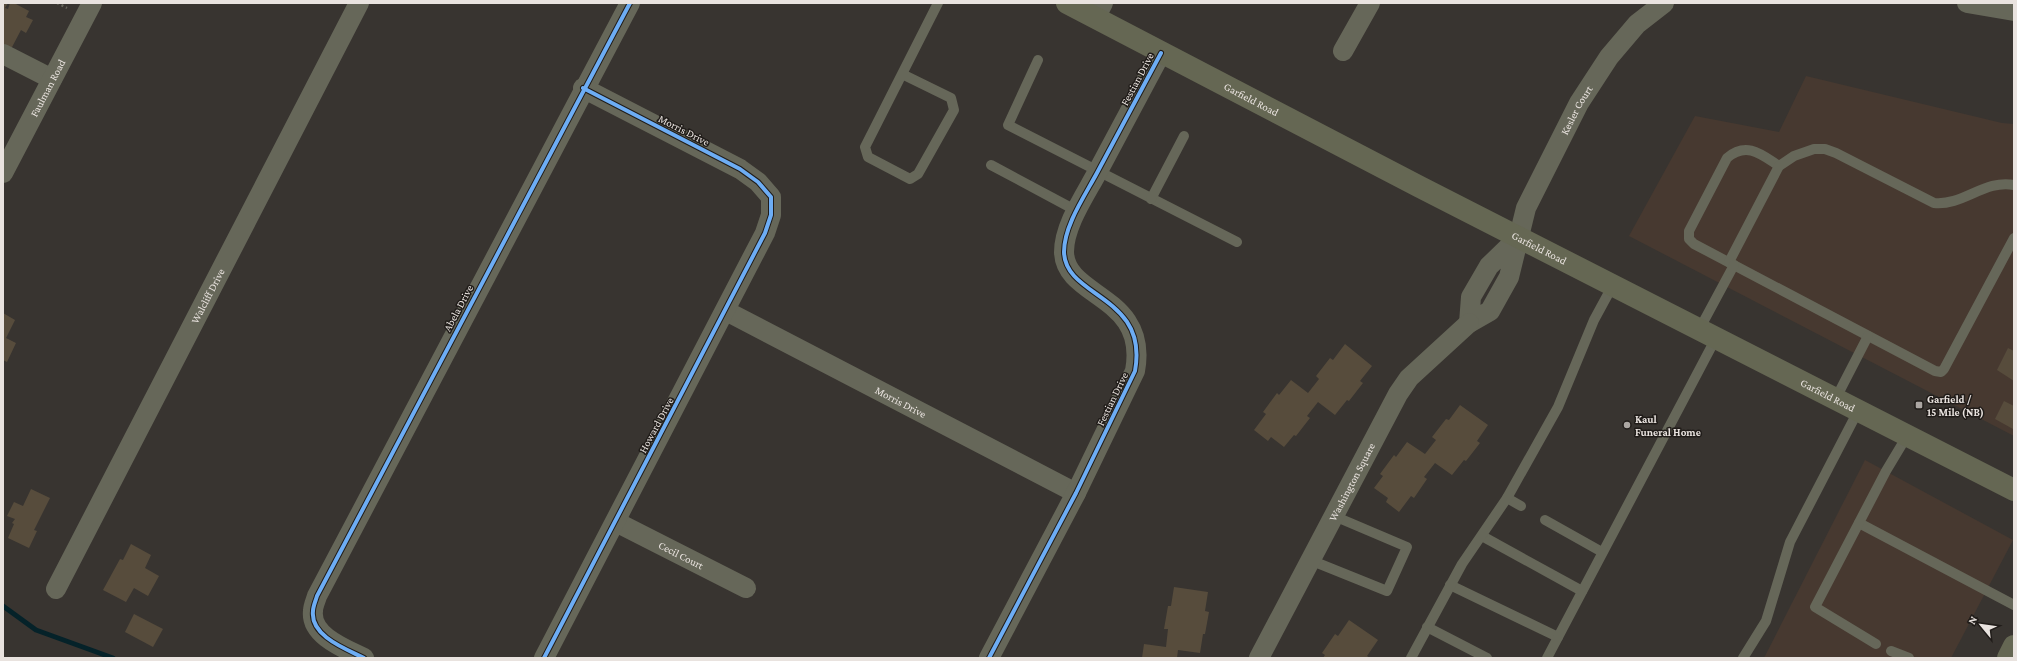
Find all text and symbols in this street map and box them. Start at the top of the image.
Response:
street label: Festian Drive [1118,51,1156,107]
street label: Faulman Road [28,57,68,119]
street label: Garfield Road [1222,80,1281,118]
street label: Kesler Court [1558,83,1595,137]
street label: Morris Drive [657,112,712,148]
street label: Garfield Road [1510,229,1569,267]
street label: Walcliff Drive [188,266,227,325]
street label: Abela Drive [441,283,475,333]
street label: Festian Drive [1094,370,1130,428]
street label: Garfield Road [1799,376,1857,414]
street label: Morris Drive [873,384,928,420]
place label: Garfield / 15 Mile (NB) [1927,393,1984,419]
street label: Howard Drive [636,395,676,455]
marker: Garfield / 15 Mile (NB) [1914,400,1924,410]
place label: Kaul Funeral Home [1635,413,1701,438]
marker: Kaul Funeral Home [1622,420,1632,430]
street label: Washington Square [1326,441,1377,523]
street label: Cecil Court [657,539,706,572]
north arrow [1961,605,2001,645]
text: N [1965,614,1980,626]

